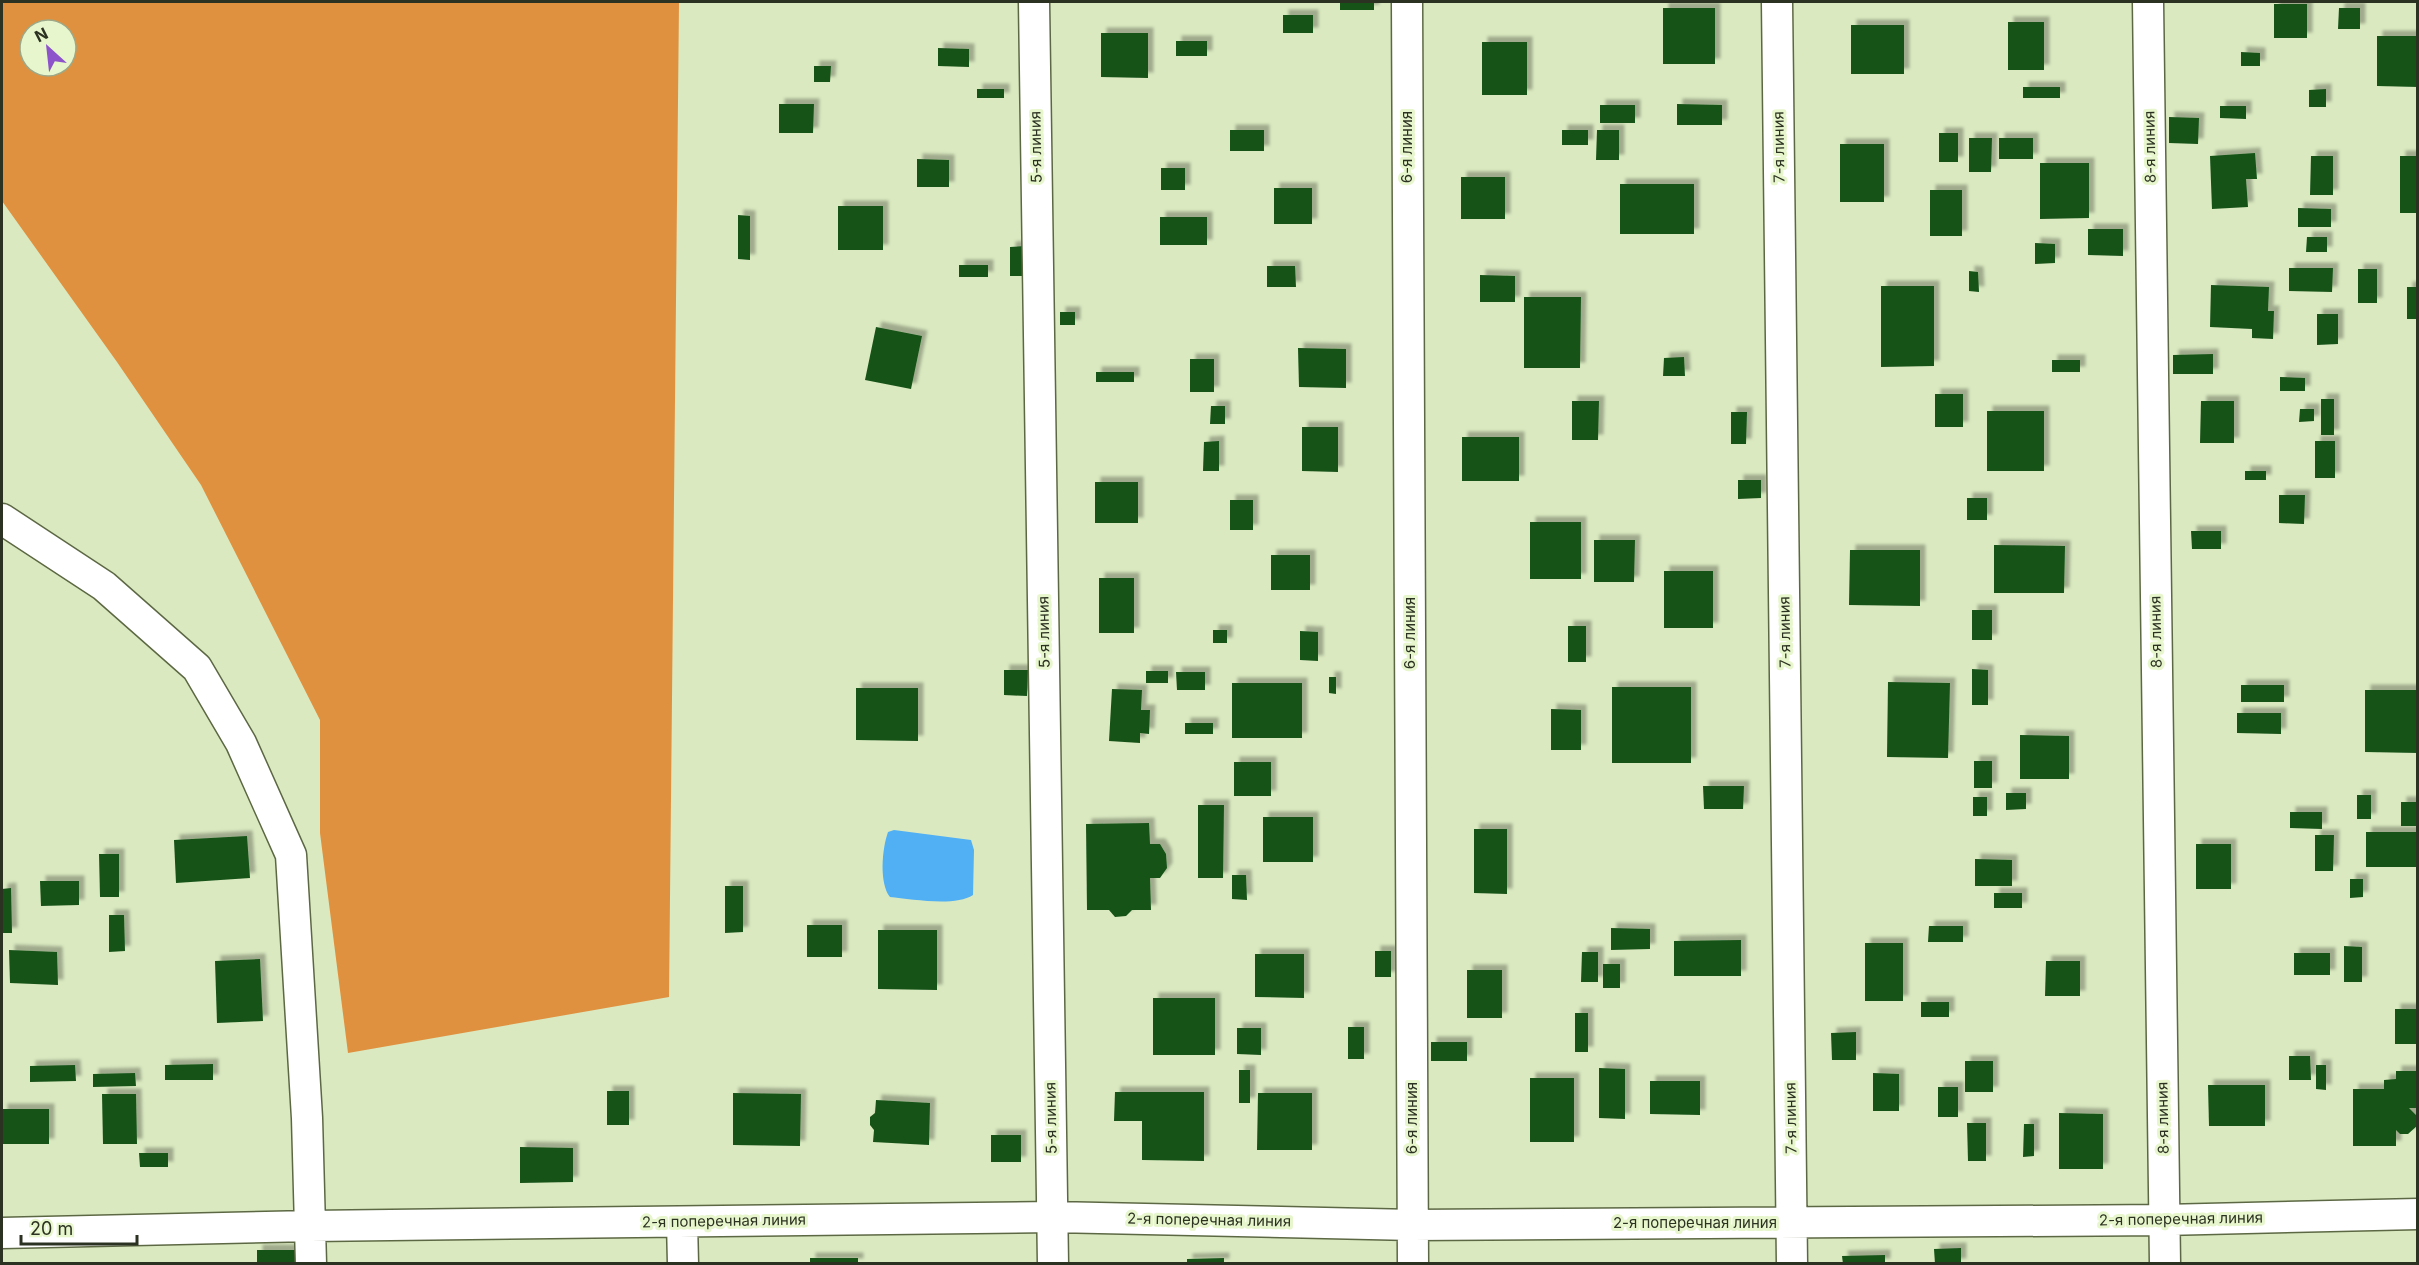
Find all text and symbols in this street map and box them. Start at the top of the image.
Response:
north arrow [18,18,78,78]
text: N [31,23,51,46]
street label: 5-я линия [1025,111,1046,183]
street label: 6-я линия [1397,111,1416,183]
street label: 7-я линия [1768,111,1789,183]
street label: 8-я линия [2139,111,2160,183]
street label: 5-я линия [1033,596,1054,668]
street label: 7-я линия [1774,596,1795,668]
street label: 8-я линия [2145,596,2166,668]
street label: 6-я линия [1400,597,1419,669]
street label: 5-я линия [1040,1082,1061,1154]
street label: 6-я линия [1402,1082,1421,1154]
street label: 7-я линия [1780,1082,1801,1154]
street label: 8-я линия [2152,1082,2173,1154]
scale bar [21,1208,136,1246]
street label: 2-я поперечная линия [2099,1208,2263,1229]
street label: 2-я поперечная линия [1127,1209,1291,1230]
street label: 2-я поперечная линия [642,1210,806,1231]
street label: 2-я поперечная линия [1613,1213,1777,1232]
text: 20 m [30,1218,73,1239]

